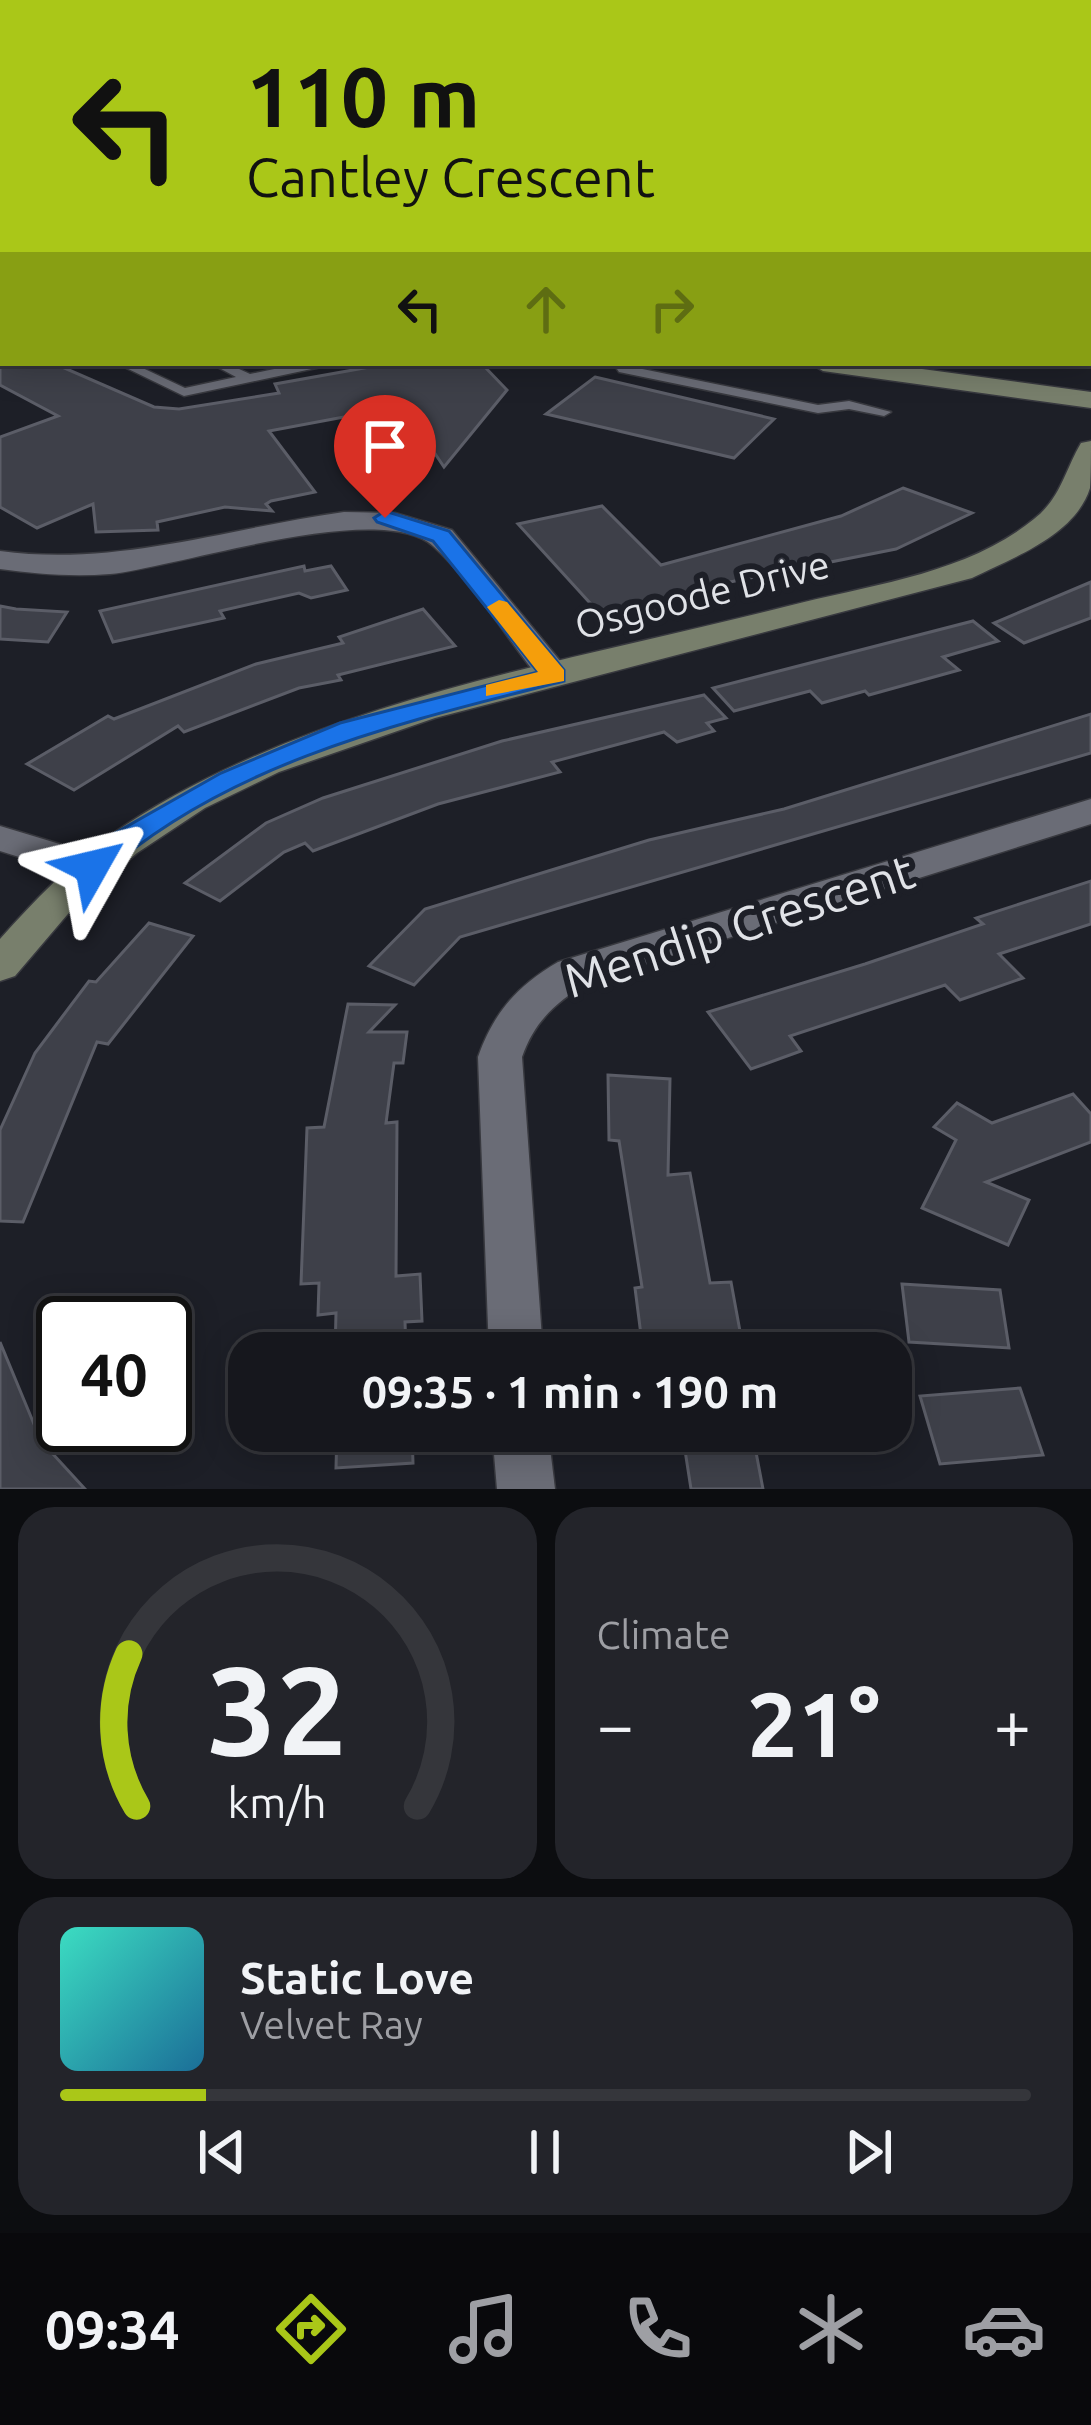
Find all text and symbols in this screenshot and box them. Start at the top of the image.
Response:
icon: left [48,48,204,204]
text: 110 m [246,49,480,143]
text: Cantley Crescent [246,147,655,207]
icon: left [387,276,453,342]
icon: ahead [513,276,579,342]
icon: right [639,276,705,342]
pin [334,395,436,518]
icon: arrive [352,413,418,479]
street label: Osgoode Drive [570,542,834,646]
position arrow [29.0,804,155.0,930]
street label: Mendip Crescent [557,843,921,1007]
speed limit sign: 40 [36,1296,192,1452]
text: 09:35 · 1 min · 190 m [362,1366,778,1417]
text: Climate [597,1613,731,1656]
text: 32 [207,1639,348,1779]
text: 21° [747,1673,880,1774]
text: − [597,1687,634,1761]
text: + [994,1687,1031,1761]
text: km/h [228,1778,327,1826]
text: Static Love [240,1952,474,2003]
text: Velvet Ray [240,2003,423,2046]
icon: previous [189,2119,255,2185]
icon: pause [512,2119,578,2185]
icon: next [836,2119,902,2185]
icon: directions [269,2287,353,2371]
icon: music [442,2287,526,2371]
icon: phone [616,2287,700,2371]
icon: climate [789,2287,873,2371]
icon: car [962,2287,1046,2371]
text: 09:34 [45,2299,180,2359]

